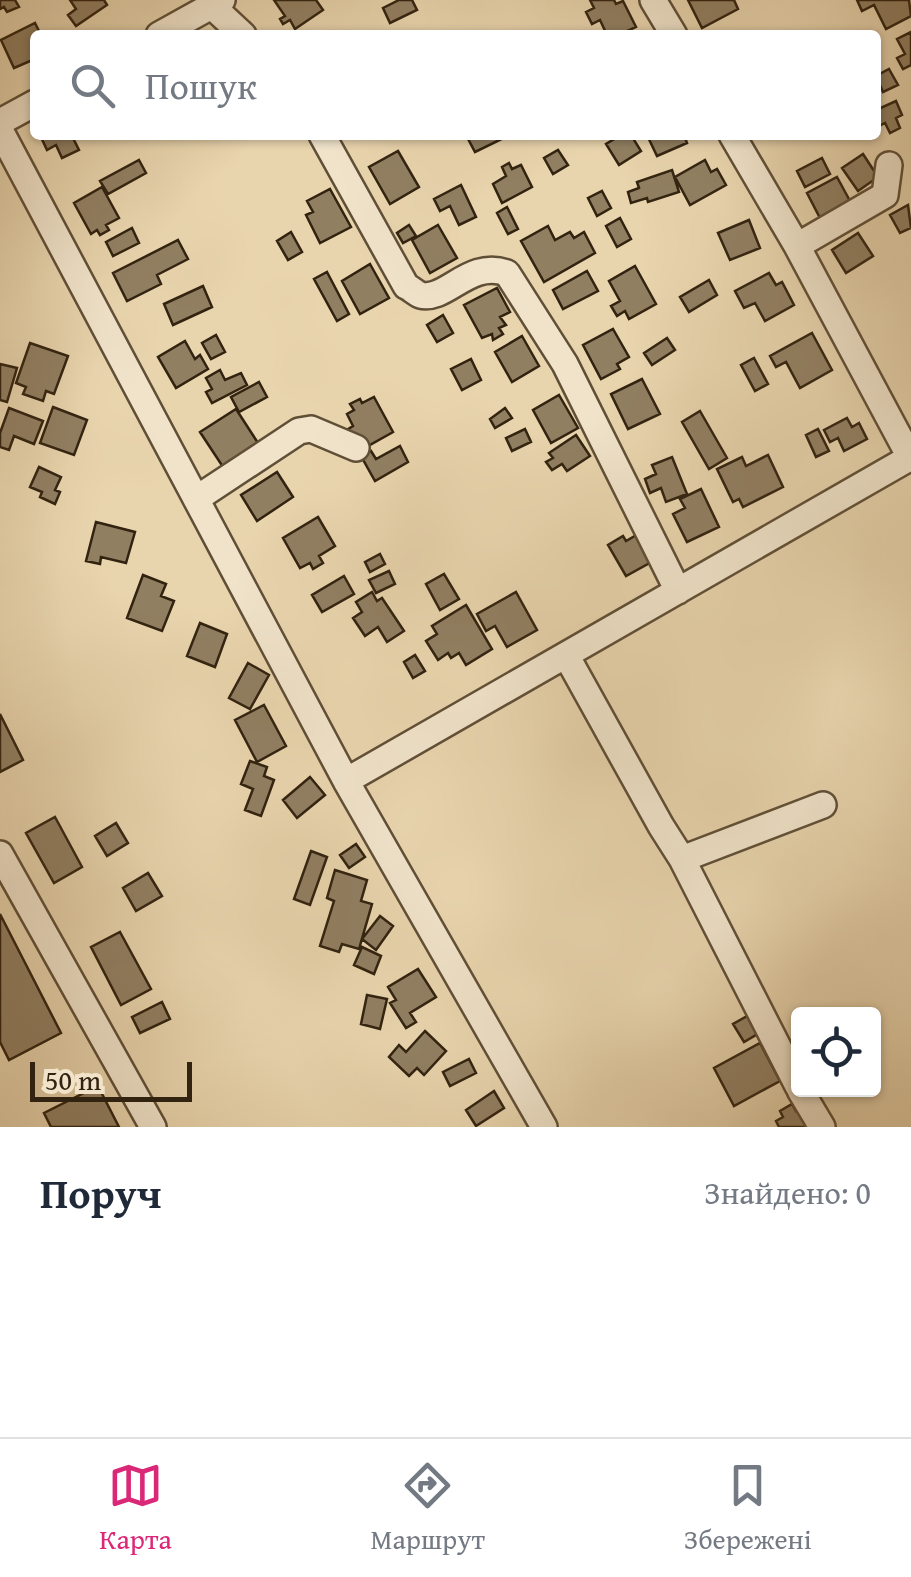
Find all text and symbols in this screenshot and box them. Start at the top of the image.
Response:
search box [30,30,881,140]
text: Пошук [145,57,257,113]
icon: search [65,58,120,113]
map controls [791,1007,881,1097]
button: locate [791,1007,881,1097]
scale bar [30,1057,192,1102]
text: 50 m [45,1059,101,1100]
text: Поруч [40,1162,161,1223]
text: Знайдено: 0 [704,1169,871,1216]
tab: Карта [99,1458,172,1559]
tab: Маршрут [371,1458,485,1559]
tab: Збережені [684,1458,812,1559]

